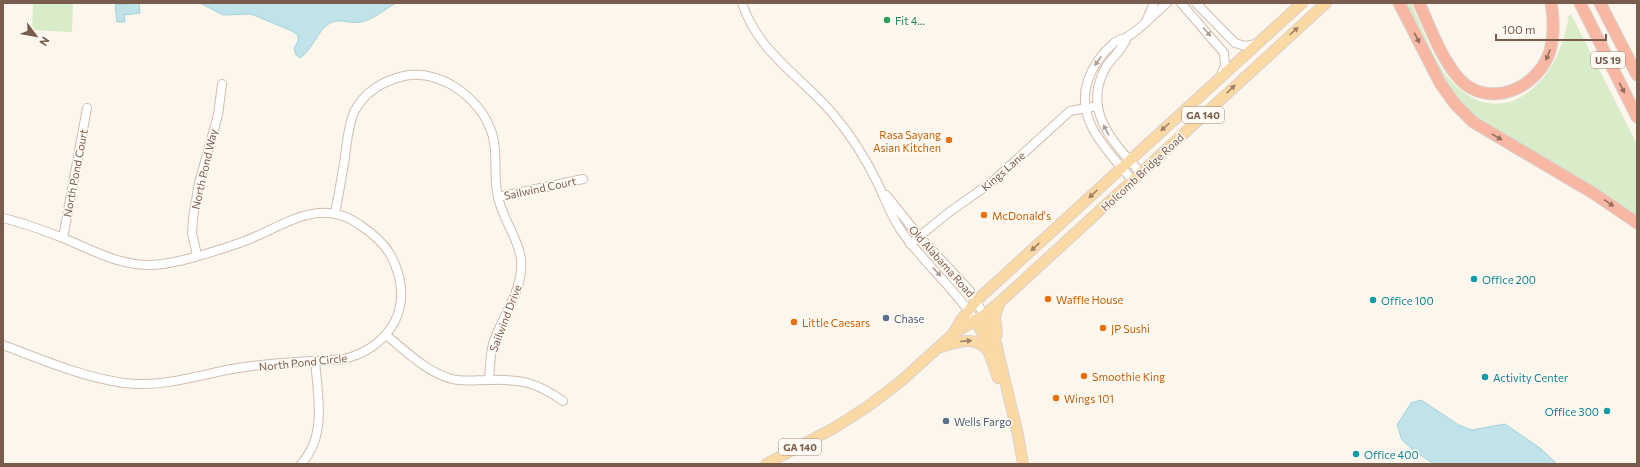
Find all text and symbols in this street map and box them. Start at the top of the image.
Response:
place label: Fit 4... [895,14,925,27]
marker: Fit 4... [882,15,892,25]
north arrow [16,16,56,56]
scale bar [1496,16,1606,42]
text: 100 m [1502,22,1536,36]
one-way arrow [1202,27,1212,37]
one-way arrow [1288,27,1299,36]
one-way arrow [1414,32,1420,44]
text: N [37,35,53,49]
one-way arrow [1544,50,1550,62]
road number: US 19 [1591,52,1625,68]
one-way arrow [1094,55,1101,67]
one-way arrow [1619,82,1625,94]
one-way arrow [1226,84,1236,94]
road number: GA 140 [1182,107,1224,123]
one-way arrow [1160,122,1170,132]
one-way arrow [1102,124,1109,135]
street label: North Pond Court [60,127,90,218]
street label: North Pond Way [188,127,220,211]
place label: Rasa Sayang Asian Kitchen [873,128,941,154]
street label: Holcomb Bridge Road [1098,130,1186,214]
one-way arrow [1491,134,1503,141]
marker: Rasa Sayang Asian Kitchen [944,135,954,145]
street label: Kings Lane [978,148,1028,194]
street label: Sailwind Court [503,174,578,202]
one-way arrow [1088,189,1097,198]
one-way arrow [1604,199,1614,207]
place label: McDonald's [992,209,1051,222]
marker: McDonald's [979,210,989,220]
street label: Old Alabama Road [906,223,978,299]
one-way arrow [1030,242,1040,252]
one-way arrow [932,267,941,278]
place label: Office 200 [1482,273,1536,286]
marker: Office 200 [1469,274,1479,284]
street label: Sailwind Drive [486,282,524,353]
place label: Waffle House [1056,293,1124,306]
marker: Waffle House [1043,294,1053,304]
place label: Office 100 [1381,294,1434,307]
marker: Office 100 [1368,295,1378,305]
place label: Chase [894,312,925,325]
marker: Chase [881,313,891,323]
place label: Little Caesars [802,316,870,329]
marker: Little Caesars [789,317,799,327]
place label: JP Sushi [1111,322,1150,336]
marker: JP Sushi [1098,323,1108,333]
one-way arrow [960,338,972,345]
street label: North Pond Circle [258,351,348,373]
place label: Smoothie King [1092,370,1165,383]
marker: Smoothie King [1079,371,1089,381]
place label: Activity Center [1493,371,1569,384]
marker: Activity Center [1480,372,1490,382]
place label: Wings 101 [1064,392,1114,405]
marker: Wings 101 [1051,393,1061,403]
place label: Office 300 [1545,405,1599,418]
marker: Office 300 [1602,406,1612,416]
place label: Wells Fargo [954,415,1012,428]
marker: Wells Fargo [941,416,951,426]
road number: GA 140 [779,439,821,455]
place label: Office 400 [1364,448,1419,461]
marker: Office 400 [1351,449,1361,459]

